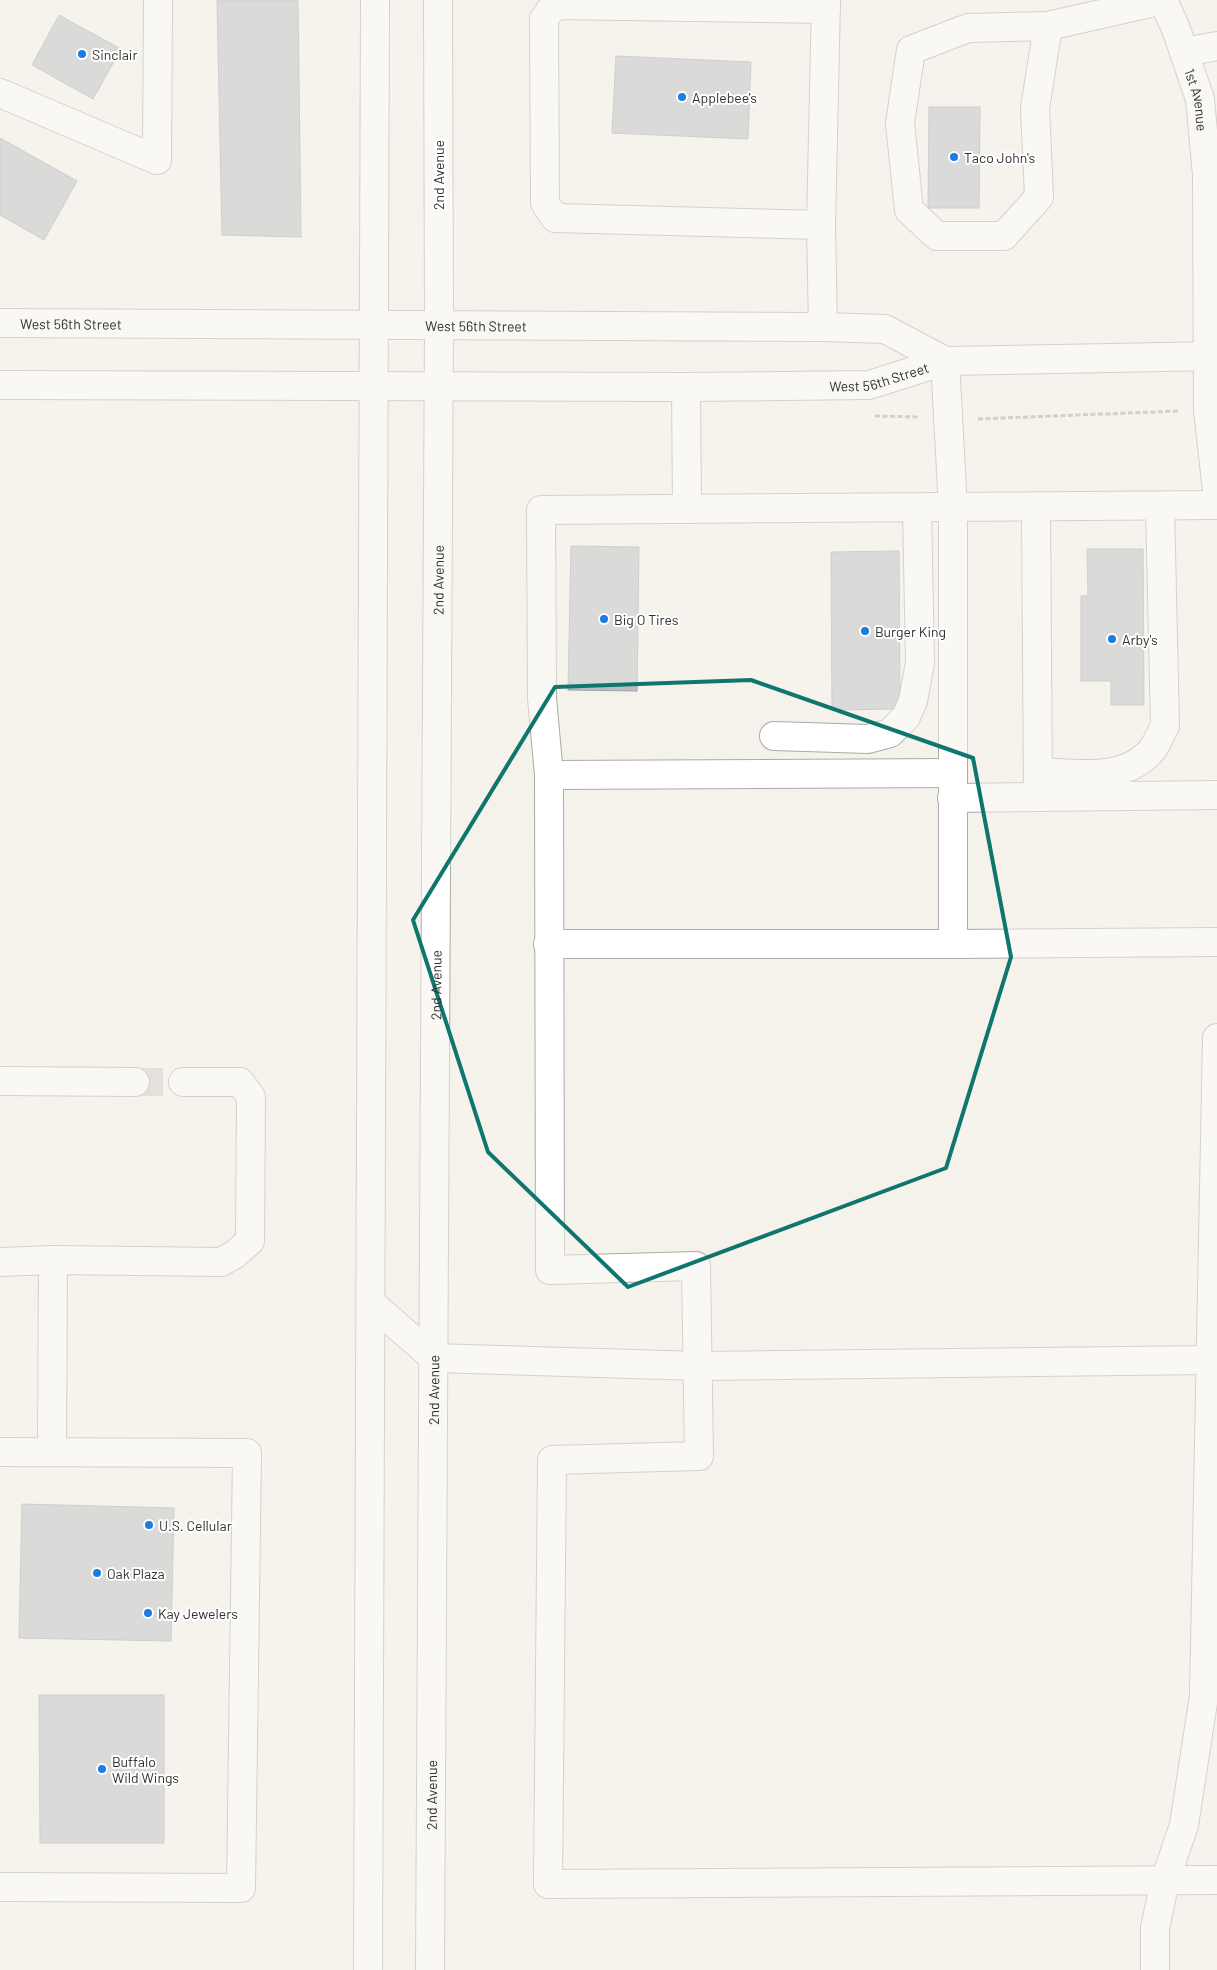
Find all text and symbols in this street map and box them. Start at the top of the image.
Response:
place label: Sinclair [92,46,138,63]
marker: Sinclair [76,48,88,60]
street label: 1st Avenue [1182,66,1211,132]
place label: Applebee's [692,89,757,106]
marker: Applebee's [676,91,688,103]
street label: 2nd Avenue [430,140,447,210]
place label: Taco John's [964,149,1035,166]
marker: Taco John's [948,151,960,163]
street label: West 56th Street [20,315,122,332]
street label: West 56th Street [425,317,527,334]
street label: West 56th Street [829,358,931,394]
street label: 2nd Avenue [429,545,446,615]
place label: Big O Tires [614,611,679,628]
marker: Big O Tires [598,613,610,625]
place label: Burger King [875,623,946,640]
marker: Burger King [859,625,871,637]
place label: Arby's [1122,631,1158,648]
marker: Arby's [1106,633,1118,645]
street label: 2nd Avenue [427,950,444,1020]
street label: 2nd Avenue [424,1355,442,1425]
place label: U.S. Cellular [159,1517,232,1534]
marker: U.S. Cellular [143,1519,155,1531]
place label: Oak Plaza [107,1565,165,1582]
marker: Oak Plaza [91,1567,103,1579]
place label: Kay Jewelers [158,1605,238,1622]
marker: Kay Jewelers [142,1607,154,1619]
place label: Buffalo Wild Wings [112,1753,179,1786]
street label: 2nd Avenue [422,1760,440,1830]
marker: Buffalo Wild Wings [96,1763,108,1775]

